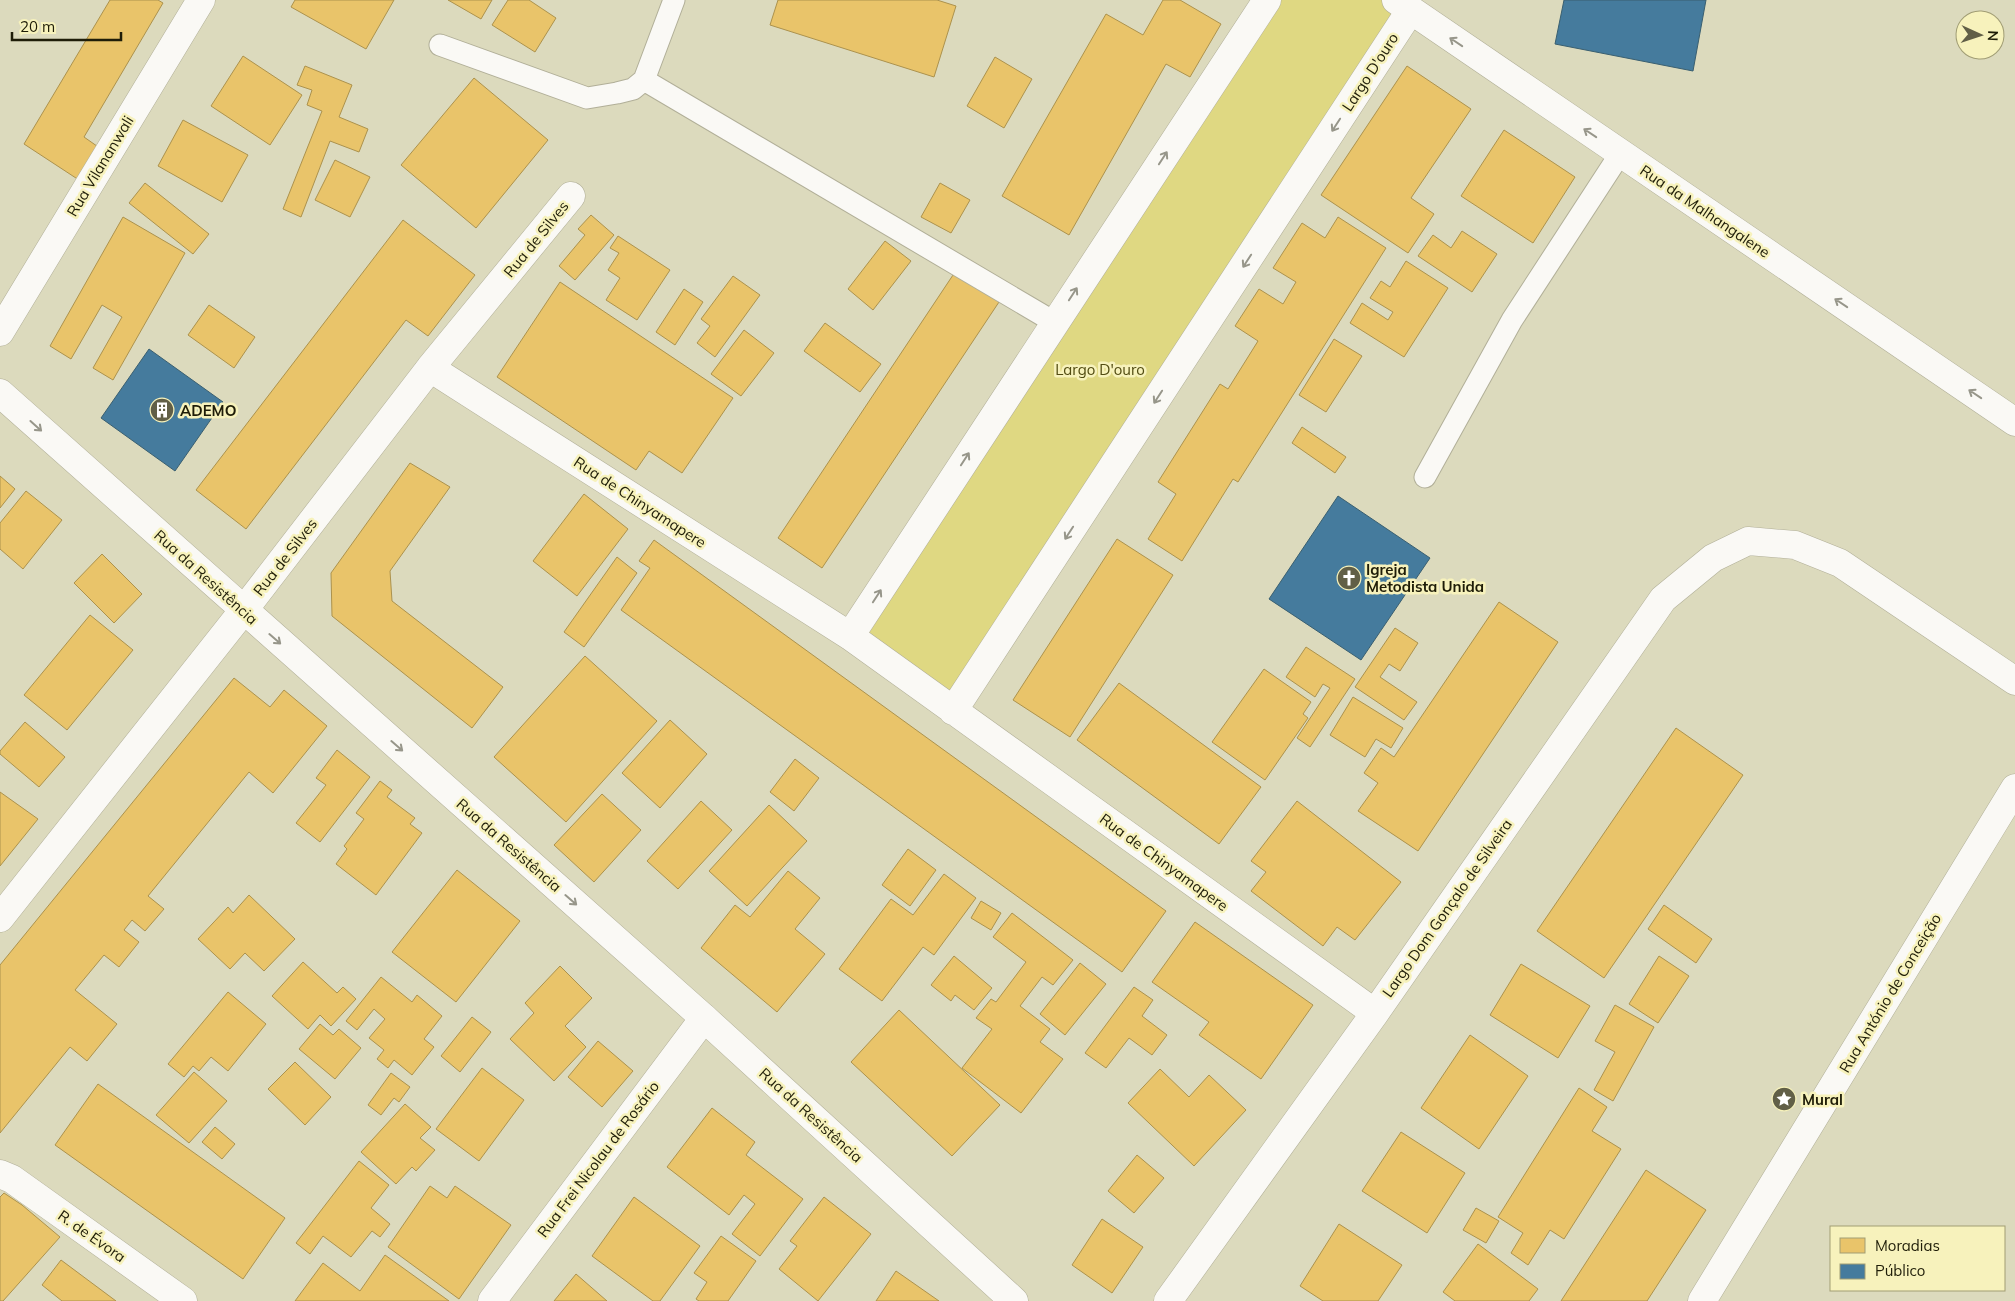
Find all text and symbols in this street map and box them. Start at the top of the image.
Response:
scale bar [12,10,121,42]
north arrow [1955,10,2005,60]
text: 20 m [20,17,55,36]
street label: Largo D'ouro [1338,29,1402,115]
text: N [1984,30,2002,41]
one-way arrow [1449,37,1463,47]
street label: Rua Vilananwali [62,112,138,220]
one-way arrow [1331,118,1341,132]
one-way arrow [1583,128,1597,139]
one-way arrow [1158,152,1168,166]
street label: Rua da Malhangalene [1636,160,1774,262]
street label: Rua de Silves [499,197,573,281]
one-way arrow [1242,254,1252,268]
one-way arrow [1068,287,1078,301]
one-way arrow [1834,298,1848,308]
park label: Largo D'ouro [1055,360,1145,379]
one-way arrow [1968,389,1982,399]
one-way arrow [1153,390,1163,404]
building icon: ADEMO [149,397,175,423]
place label: ADEMO [180,401,236,420]
one-way arrow [30,420,43,431]
street label: Rua de Chinyamapere [570,452,710,552]
one-way arrow [961,453,971,467]
street label: Rua de Silves [249,515,321,599]
street label: Rua da Resistência [150,526,262,628]
one-way arrow [1064,526,1074,540]
place label: Igreja Metodista Unida [1366,560,1484,596]
church icon: Igreja Metodista Unida [1336,565,1362,591]
one-way arrow [872,589,882,603]
one-way arrow [269,633,282,644]
one-way arrow [390,740,403,751]
street label: Rua da Resistência [453,794,565,896]
street label: Rua de Chinyamapere [1096,809,1232,915]
street label: Largo Dom Gonçalo de Silveira [1378,815,1516,1001]
one-way arrow [565,894,578,906]
street label: Rua António de Conceição [1835,910,1945,1076]
street label: Rua da Resistência [755,1064,867,1166]
street label: Rua Frei Nicolau de Rosário [533,1077,663,1241]
place icon: Mural [1771,1086,1797,1112]
place label: Mural [1802,1090,1843,1109]
street label: R. de Évora [54,1206,130,1266]
legend [1830,1226,2005,1291]
text: Moradias [1875,1236,1940,1255]
text: Público [1875,1261,1925,1280]

